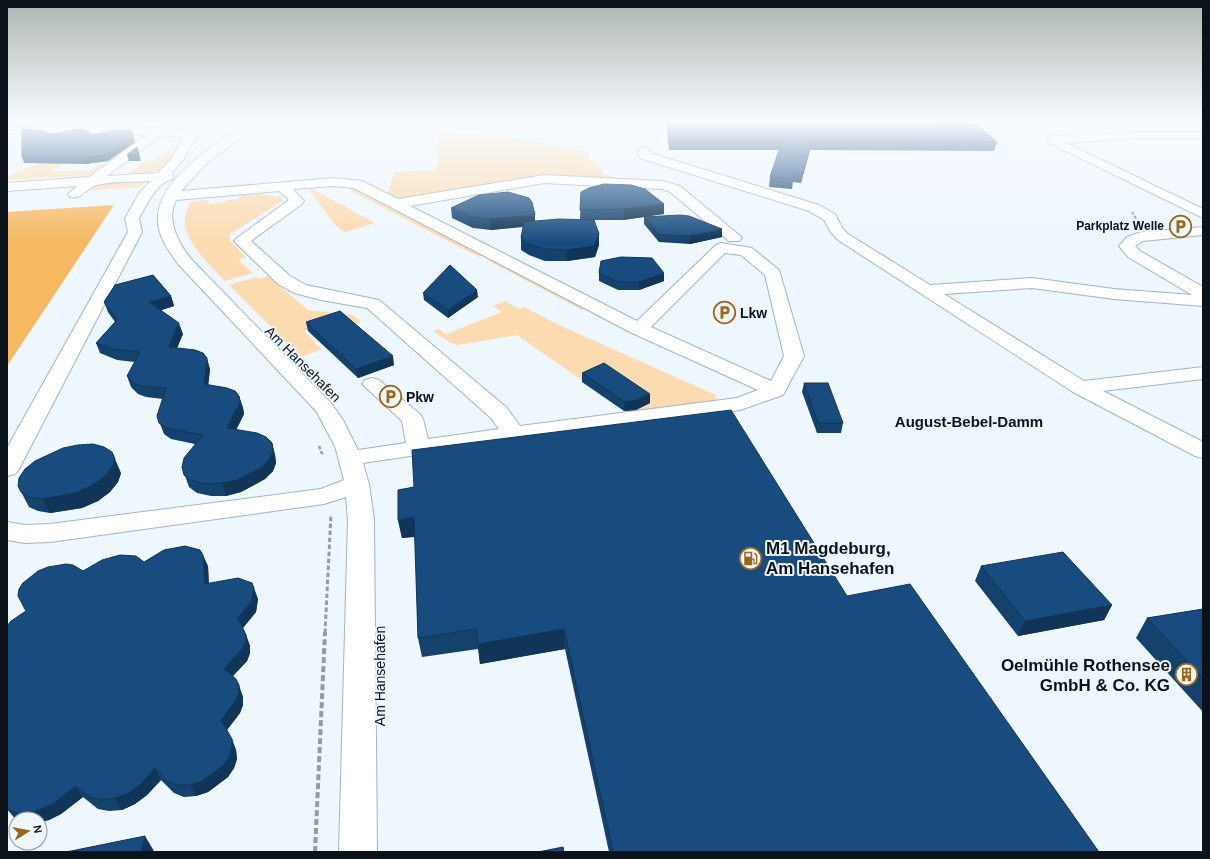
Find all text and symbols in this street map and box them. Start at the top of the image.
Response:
parking icon: Parkplatz Welle [1167,213,1193,239]
place label: Parkplatz Welle [1076,219,1164,233]
parking icon: Lkw [711,300,737,326]
place label: Lkw [740,305,767,321]
street label: Am Hansehafen [262,323,344,405]
parking icon: Pkw [377,384,403,410]
place label: Pkw [406,389,434,405]
district label: August-Bebel-Damm [895,413,1043,430]
place label: M1 Magdeburg, Am Hansehafen [766,539,894,578]
fuel station icon: M1 Magdeburg, Am Hansehafen [737,545,763,571]
street label: Am Hansehafen [372,626,388,726]
place label: Oelmühle Rothensee GmbH & Co. KG [1001,656,1170,695]
building icon: Oelmühle Rothensee GmbH & Co. KG [1173,662,1199,688]
north arrow [8,811,48,851]
text: N [31,824,44,834]

